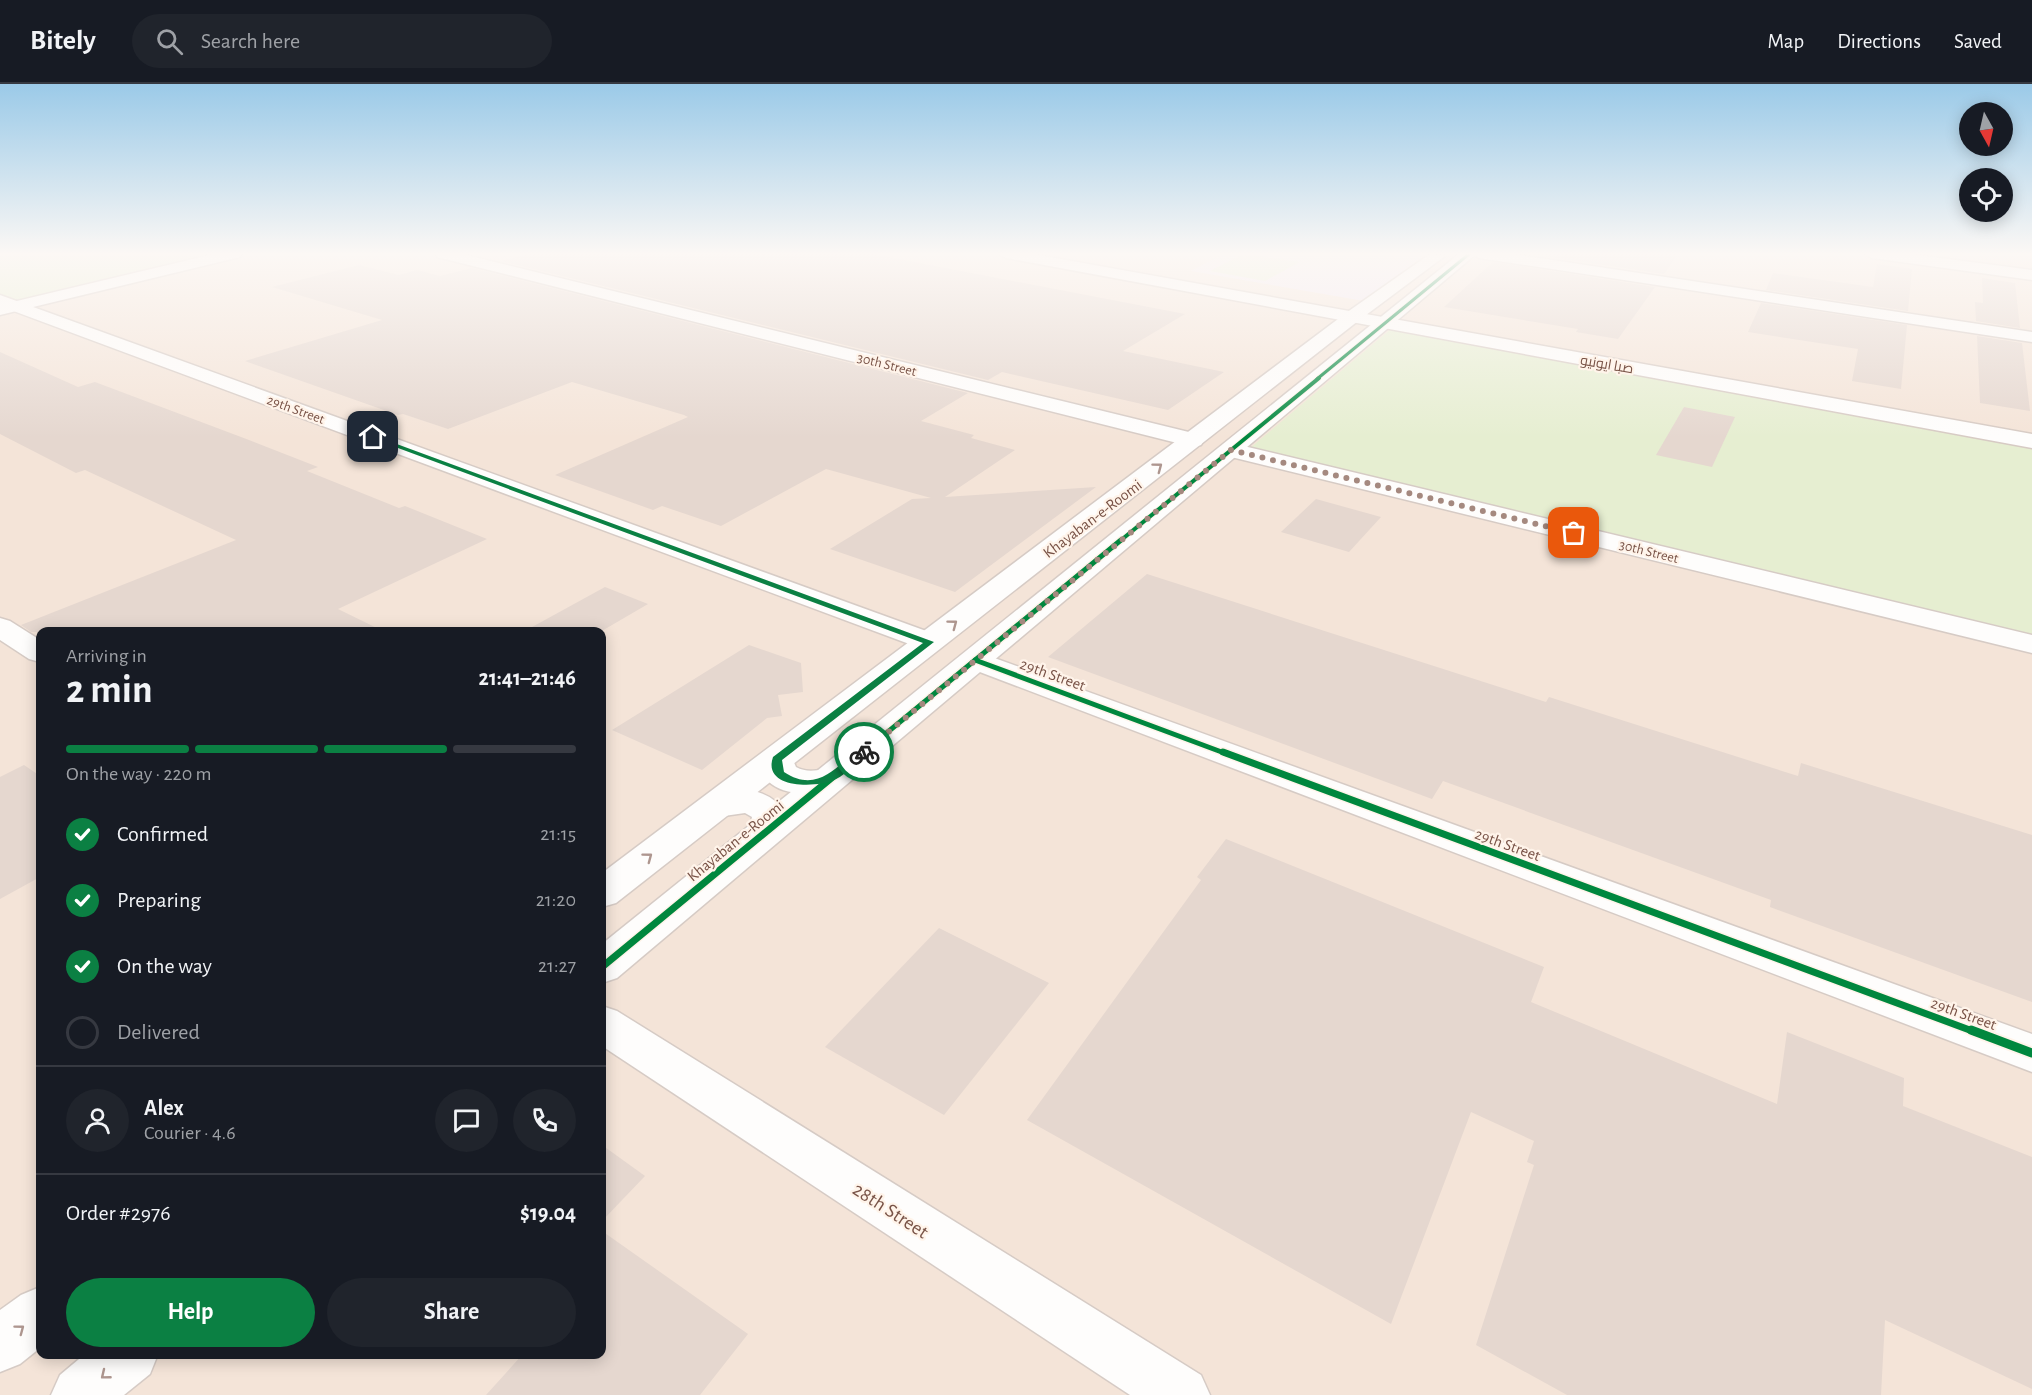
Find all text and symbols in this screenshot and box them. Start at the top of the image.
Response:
search box [132,14,552,68]
icon: search [153,25,186,58]
text: Bitely [30,27,96,55]
text: Search here [201,30,300,52]
text: Map [1768,31,1804,52]
text: Directions [1837,31,1921,52]
text: Saved [1954,31,2002,52]
north arrow [1959,102,2013,156]
map controls [1959,102,2013,222]
button: locate [1959,168,2013,222]
street label: 30th Street [856,351,918,379]
street label: صبا ایونیو [1579,353,1634,377]
street label: 29th Street [265,393,327,427]
pin [347,411,398,462]
icon: home [356,420,389,453]
one-way arrow [1151,463,1162,474]
street label: Khayaban-e-Roomi [1040,477,1146,562]
pin [1548,507,1599,558]
icon: bag [1557,516,1590,549]
street label: 30th Street [1618,538,1680,566]
one-way arrow [947,620,958,631]
text: Arriving in [66,646,147,666]
street label: 29th Street [1018,656,1088,694]
text: 21:41–21:46 [479,667,576,689]
text: 2 min [66,671,153,710]
courier [834,722,894,782]
icon: bike [848,736,881,769]
text: On the way · 220 m [66,764,212,784]
street label: Khayaban-e-Roomi [684,797,788,885]
icon: check [66,818,99,851]
text: Confirmed [117,823,208,845]
text: 21:15 [540,824,576,844]
street label: 29th Street [1473,826,1543,864]
one-way arrow [641,853,652,864]
icon: check [66,884,99,917]
text: Preparing [117,889,201,911]
text: 21:20 [536,890,576,910]
icon: check [66,950,99,983]
text: On the way [117,955,212,977]
text: 21:27 [538,956,576,976]
street label: 29th Street [1929,995,1999,1033]
text: Delivered [117,1021,200,1043]
button: person [66,1089,129,1152]
button: chat [435,1089,498,1152]
button: phone [513,1089,576,1152]
text: Alex [144,1097,184,1119]
text: Courier · 4.6 [144,1123,236,1143]
street label: 28th Street [849,1179,932,1243]
text: Order #2976 [66,1202,171,1224]
text: $19.04 [520,1202,576,1224]
button: Help [66,1278,315,1347]
button: Share [327,1278,576,1347]
one-way arrow [14,1325,25,1336]
one-way arrow [101,1367,112,1378]

